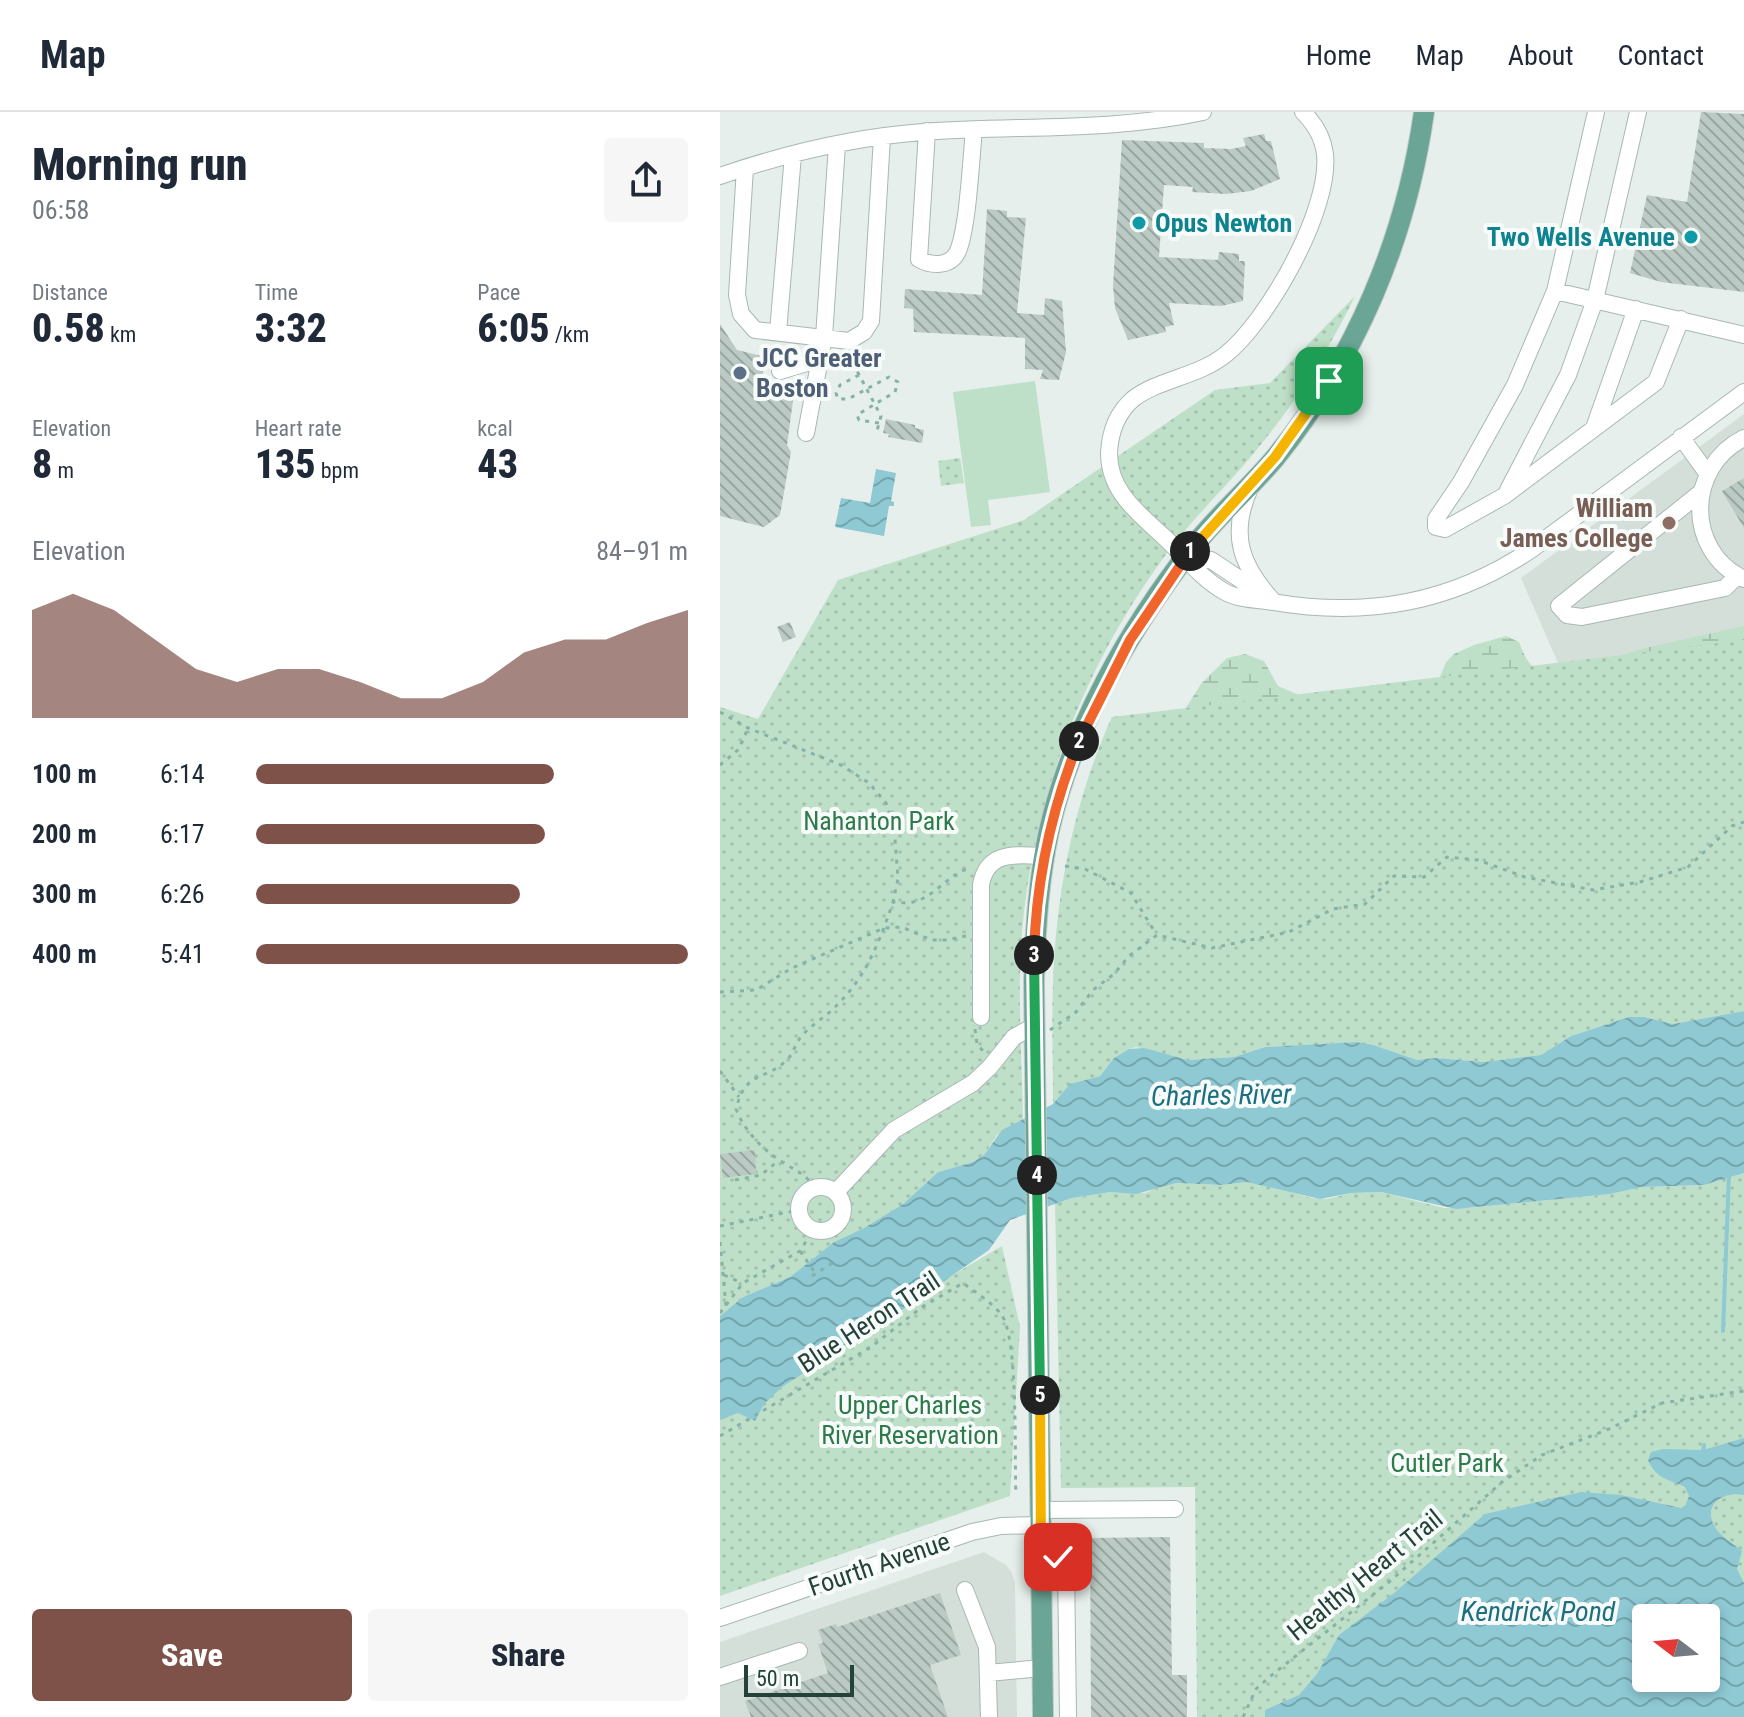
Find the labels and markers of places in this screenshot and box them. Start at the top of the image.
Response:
place label: Opus Newton [1155,208,1292,238]
marker: Opus Newton [1130,214,1148,232]
place label: Two Wells Avenue [1487,222,1675,252]
marker: Two Wells Avenue [1682,228,1700,246]
place label: JCC Greater Boston [756,343,882,403]
pin [1295,347,1363,415]
marker: JCC Greater Boston [731,364,749,382]
place label: William James College [1500,493,1653,553]
marker: William James College [1660,514,1678,532]
pin: 1 [1170,531,1210,571]
pin: 2 [1059,721,1099,761]
pin: 3 [1014,935,1054,975]
pin: 4 [1017,1155,1057,1195]
pin: 5 [1020,1375,1060,1415]
pin [1024,1523,1092,1591]

